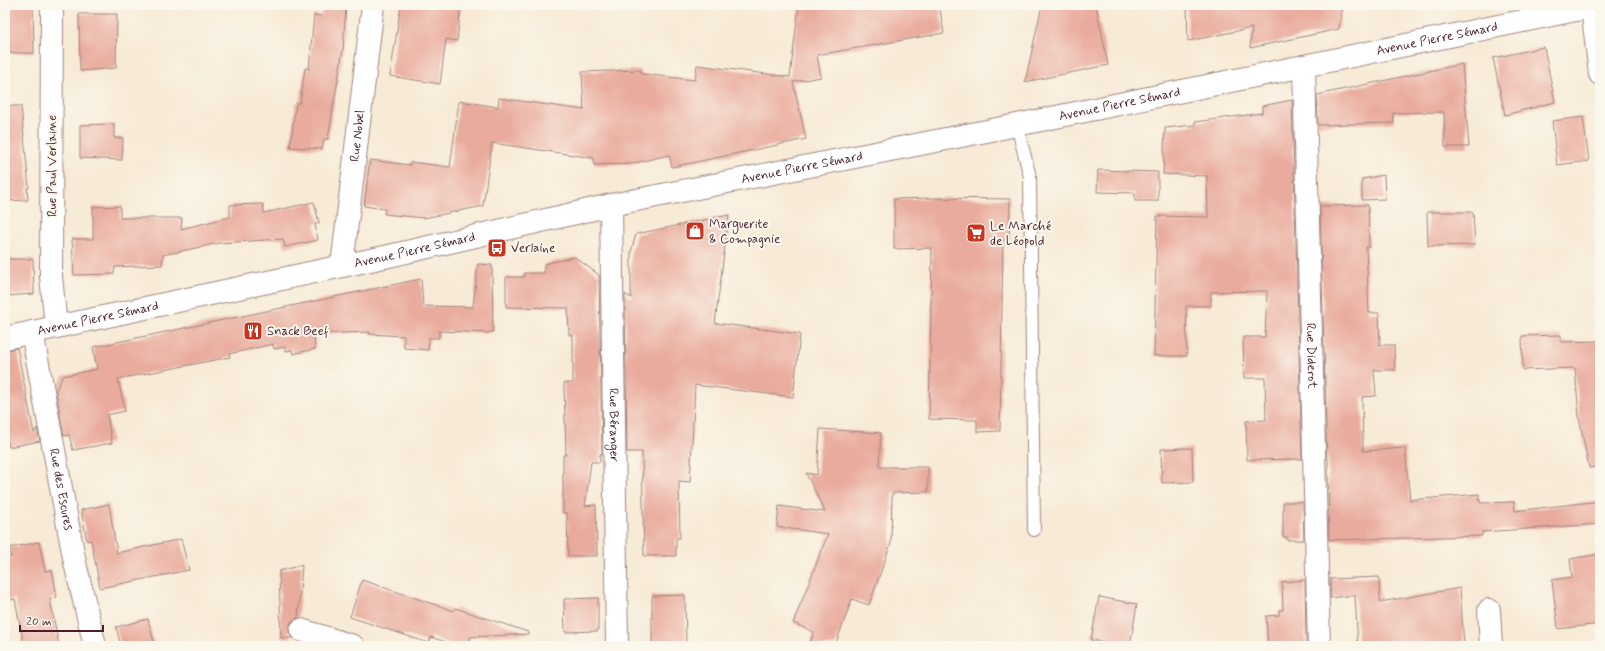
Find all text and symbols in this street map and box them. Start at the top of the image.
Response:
street label: Avenue Pierre Sémard [1375,18,1499,59]
street label: Avenue Pierre Sémard [1057,83,1182,125]
street label: Rue Nobel [346,109,369,163]
street label: Rue Paul Verlaine [44,115,61,217]
street label: Avenue Pierre Sémard [740,147,864,188]
place label: Marguerite & Compagnie [709,216,780,248]
place label: Le Marché de Léopold [990,218,1051,250]
shop icon: Marguerite & Compagnie [684,220,706,242]
supermarket icon: Le Marché de Léopold [965,222,987,244]
street label: Avenue Pierre Sémard [352,228,477,272]
bus stop icon: Verlaine [486,237,508,259]
place label: Verlaine [511,240,555,257]
street label: Avenue Pierre Sémard [36,297,160,339]
restaurant icon: Snack Beef [242,320,264,342]
place label: Snack Beef [267,323,329,340]
street label: Rue Diderot [1302,323,1321,389]
street label: Rue Béranger [605,388,623,463]
street label: Rue des Escures [45,447,77,532]
scale bar [20,607,103,633]
text: 20 m [26,614,52,630]

